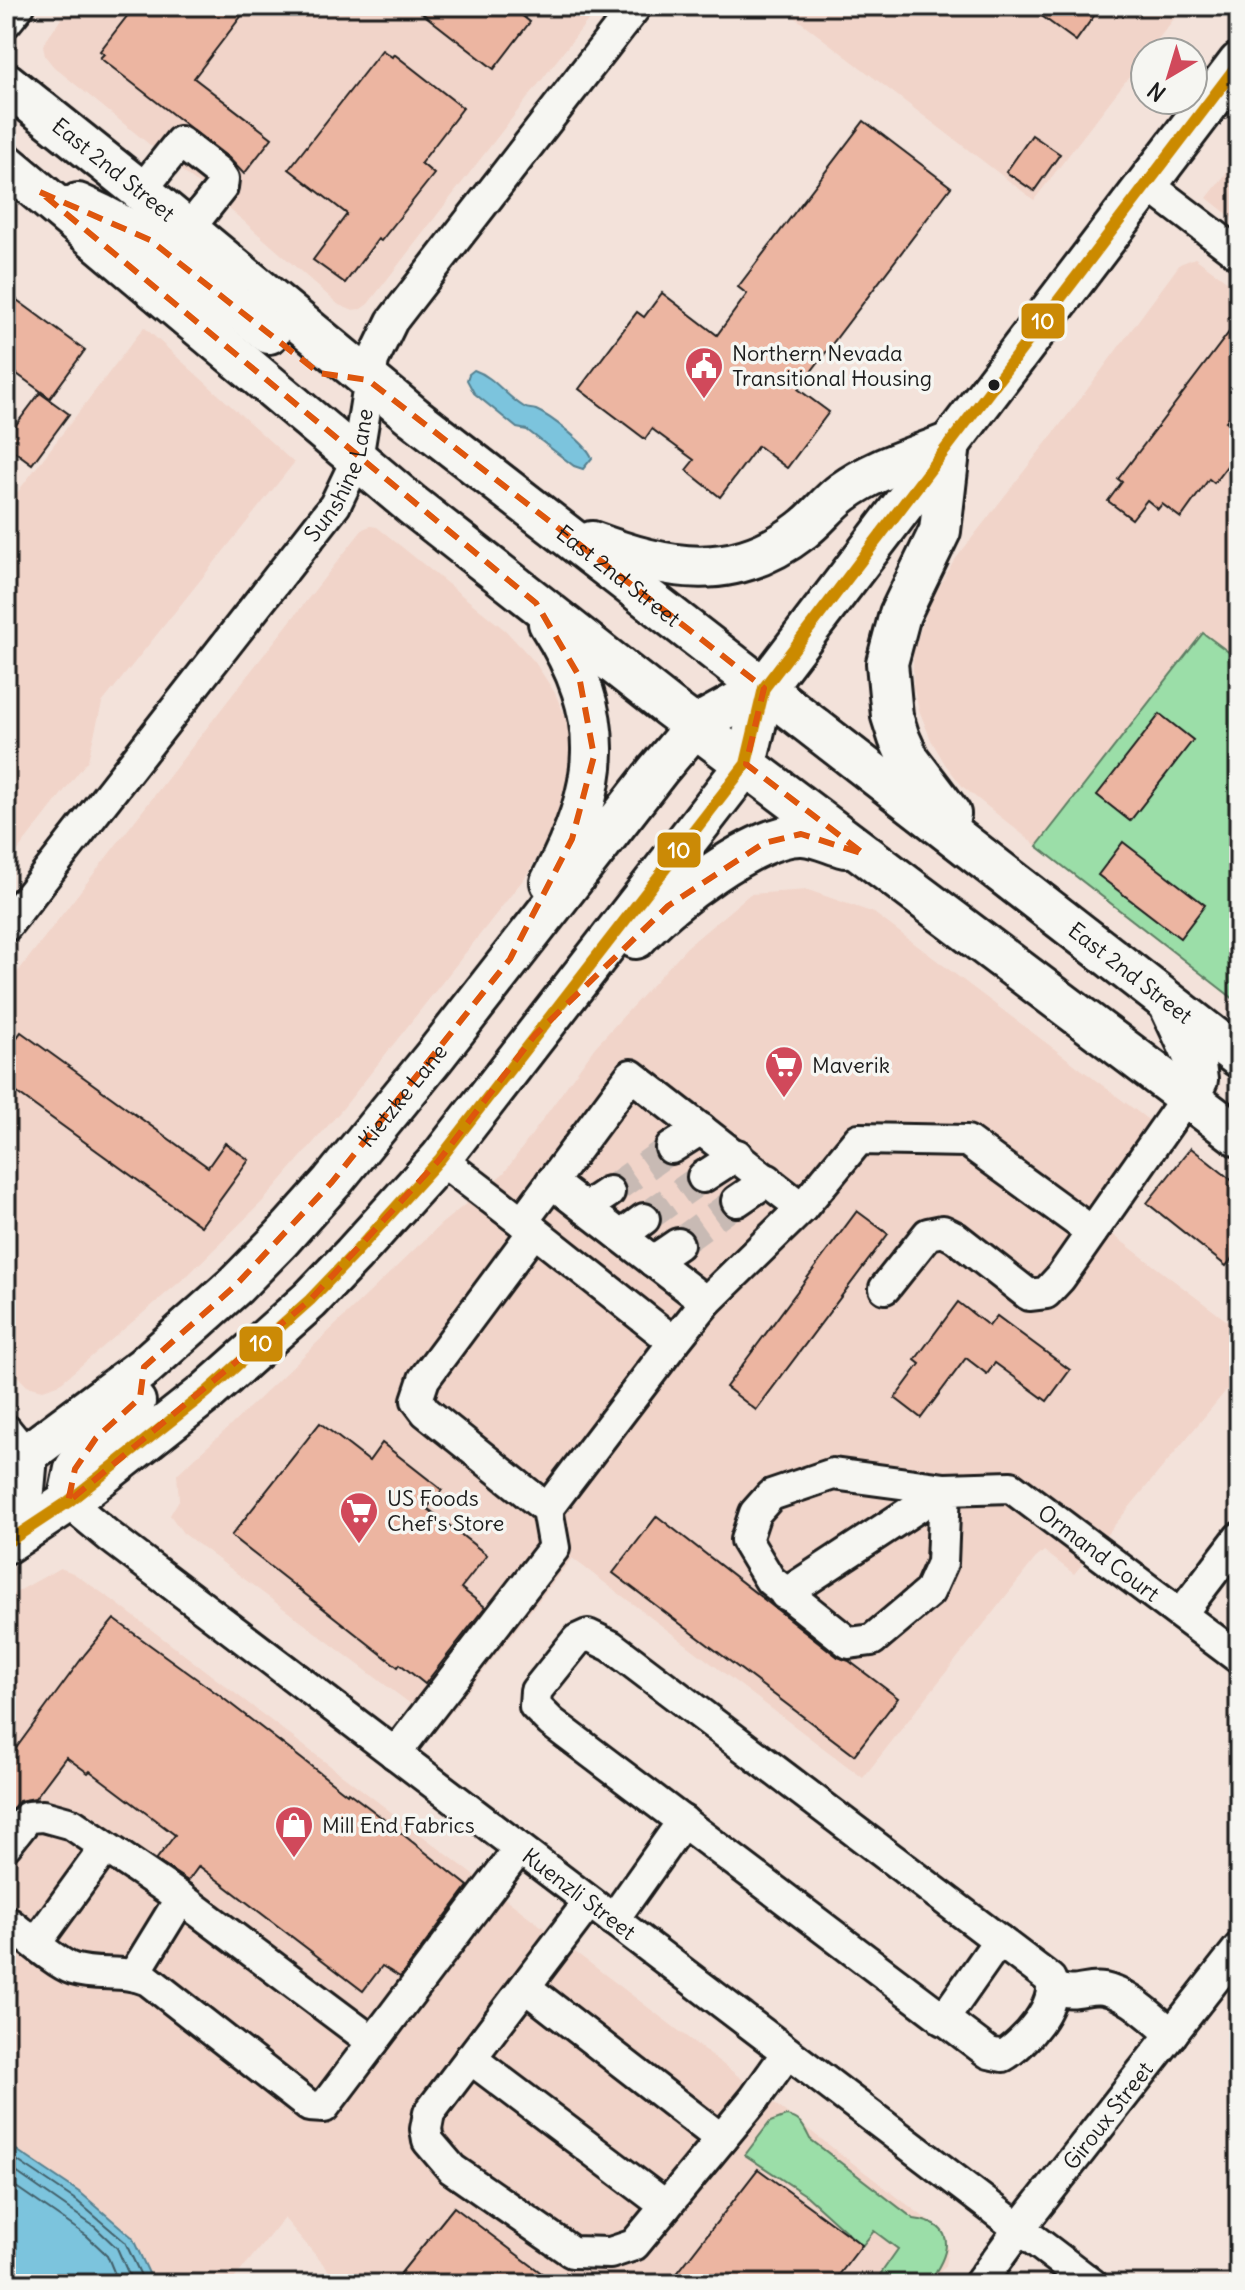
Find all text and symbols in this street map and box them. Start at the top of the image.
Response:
north arrow [1129,36,1209,116]
text: N [1142,76,1171,107]
street label: East 2nd Street [47,112,181,227]
line badge: 10 [1020,302,1066,340]
text: 10 [1031,307,1055,335]
place label: Northern Nevada Transitional Housing [732,339,932,392]
public building icon: Northern Nevada Transitional Housing [683,345,725,400]
unlabelled marker [986,377,1002,393]
street label: Sunshine Lane [298,407,379,547]
street label: East 2nd Street [551,519,686,632]
line badge: 10 [656,831,702,869]
text: 10 [667,836,691,864]
street label: East 2nd Street [1063,916,1198,1030]
street label: Kietzke Lane [352,1038,453,1153]
supermarket icon: Maverik [763,1044,805,1099]
place label: Maverik [812,1051,890,1079]
line badge: 10 [238,1325,284,1363]
text: 10 [249,1329,273,1357]
place label: US Foods Chef's Store [387,1484,504,1537]
supermarket icon: US Foods Chef's Store [338,1490,380,1545]
street label: Ormand Court [1032,1498,1165,1607]
shop icon: Mill End Fabrics [273,1804,315,1859]
place label: Mill End Fabrics [322,1811,475,1839]
street label: Kuenzli Street [517,1842,641,1946]
street label: Giroux Street [1057,2056,1159,2175]

